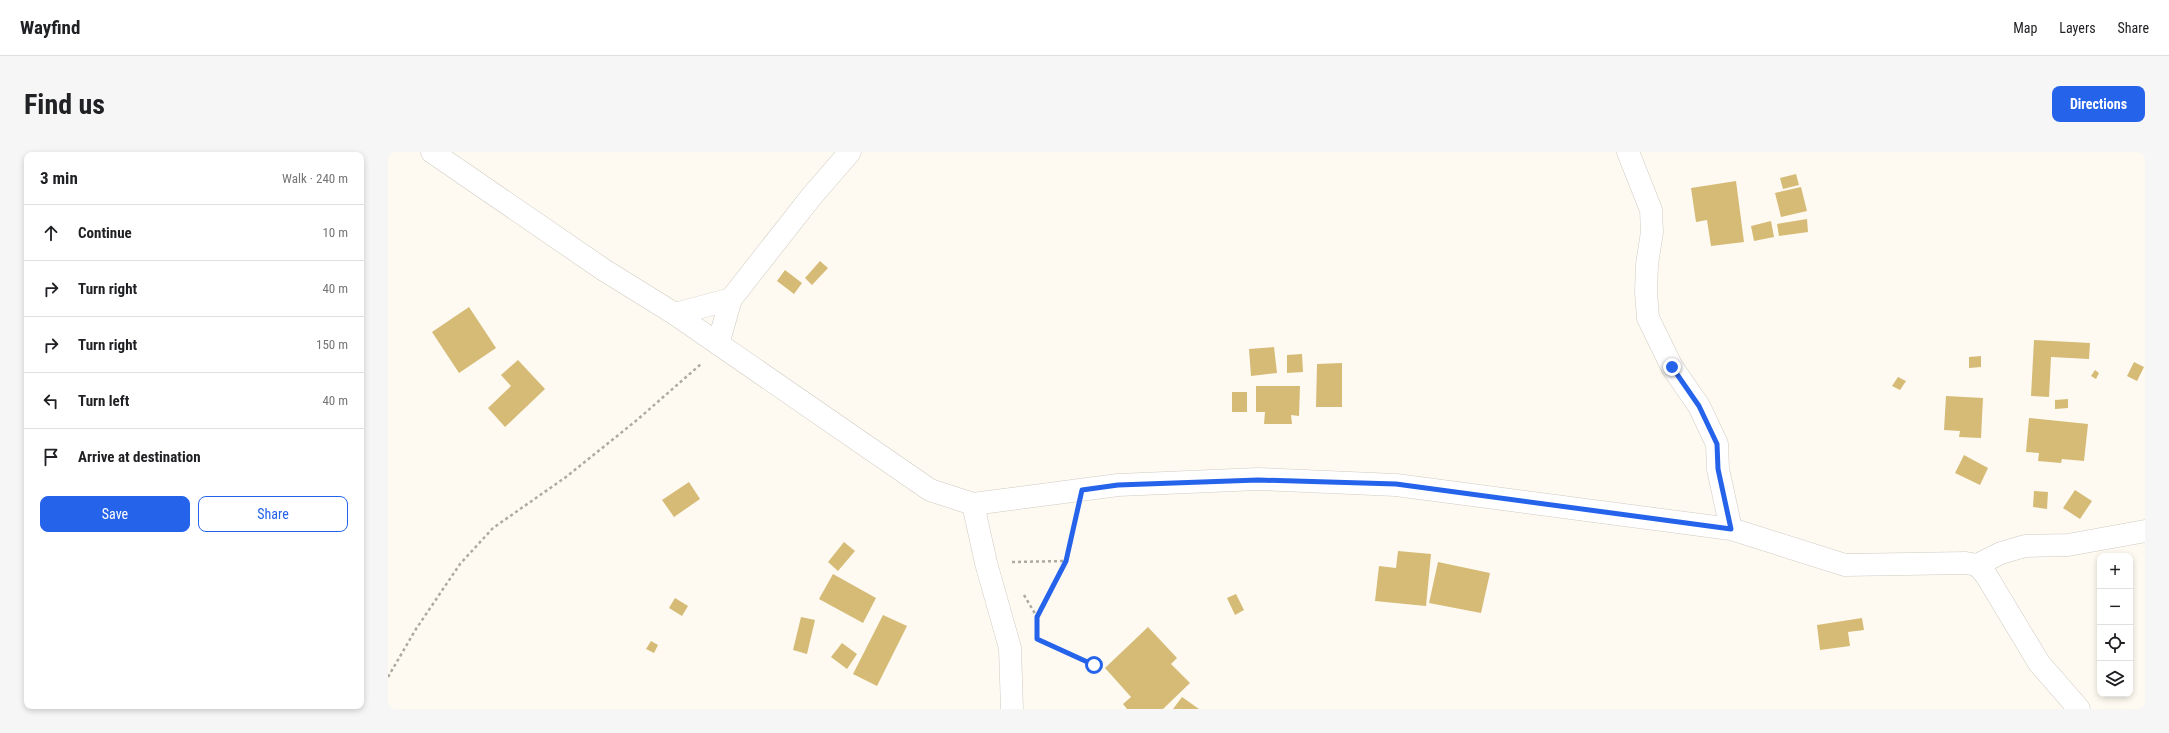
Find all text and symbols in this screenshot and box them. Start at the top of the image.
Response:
text: Wayfind [20,16,80,39]
text: Map [2013,20,2037,36]
text: Layers [2059,20,2096,36]
text: Share [2118,20,2149,36]
button: Directions [2052,86,2145,122]
text: Find us [24,88,105,121]
text: 3 min [40,168,78,188]
text: Walk · 240 m [282,171,348,186]
icon: ahead [40,222,62,244]
text: Continue [78,224,132,242]
text: 10 m [322,225,348,240]
icon: right [40,278,62,300]
text: Turn right [78,280,137,298]
text: 40 m [322,281,348,296]
icon: right [40,334,62,356]
text: Turn right [78,336,137,354]
text: 150 m [316,337,348,352]
route end [1663,358,1681,376]
icon: left [40,390,62,412]
text: Turn left [78,392,129,410]
text: 40 m [322,393,348,408]
icon: arrive [40,446,62,468]
text: Arrive at destination [78,448,201,466]
button: Save [40,496,190,532]
button: Share [198,496,348,532]
map controls [2097,553,2133,697]
button: + [2097,553,2133,589]
button: − [2097,589,2133,625]
button: locate [2097,625,2133,661]
route start [1085,656,1103,674]
button: layers [2097,661,2133,697]

